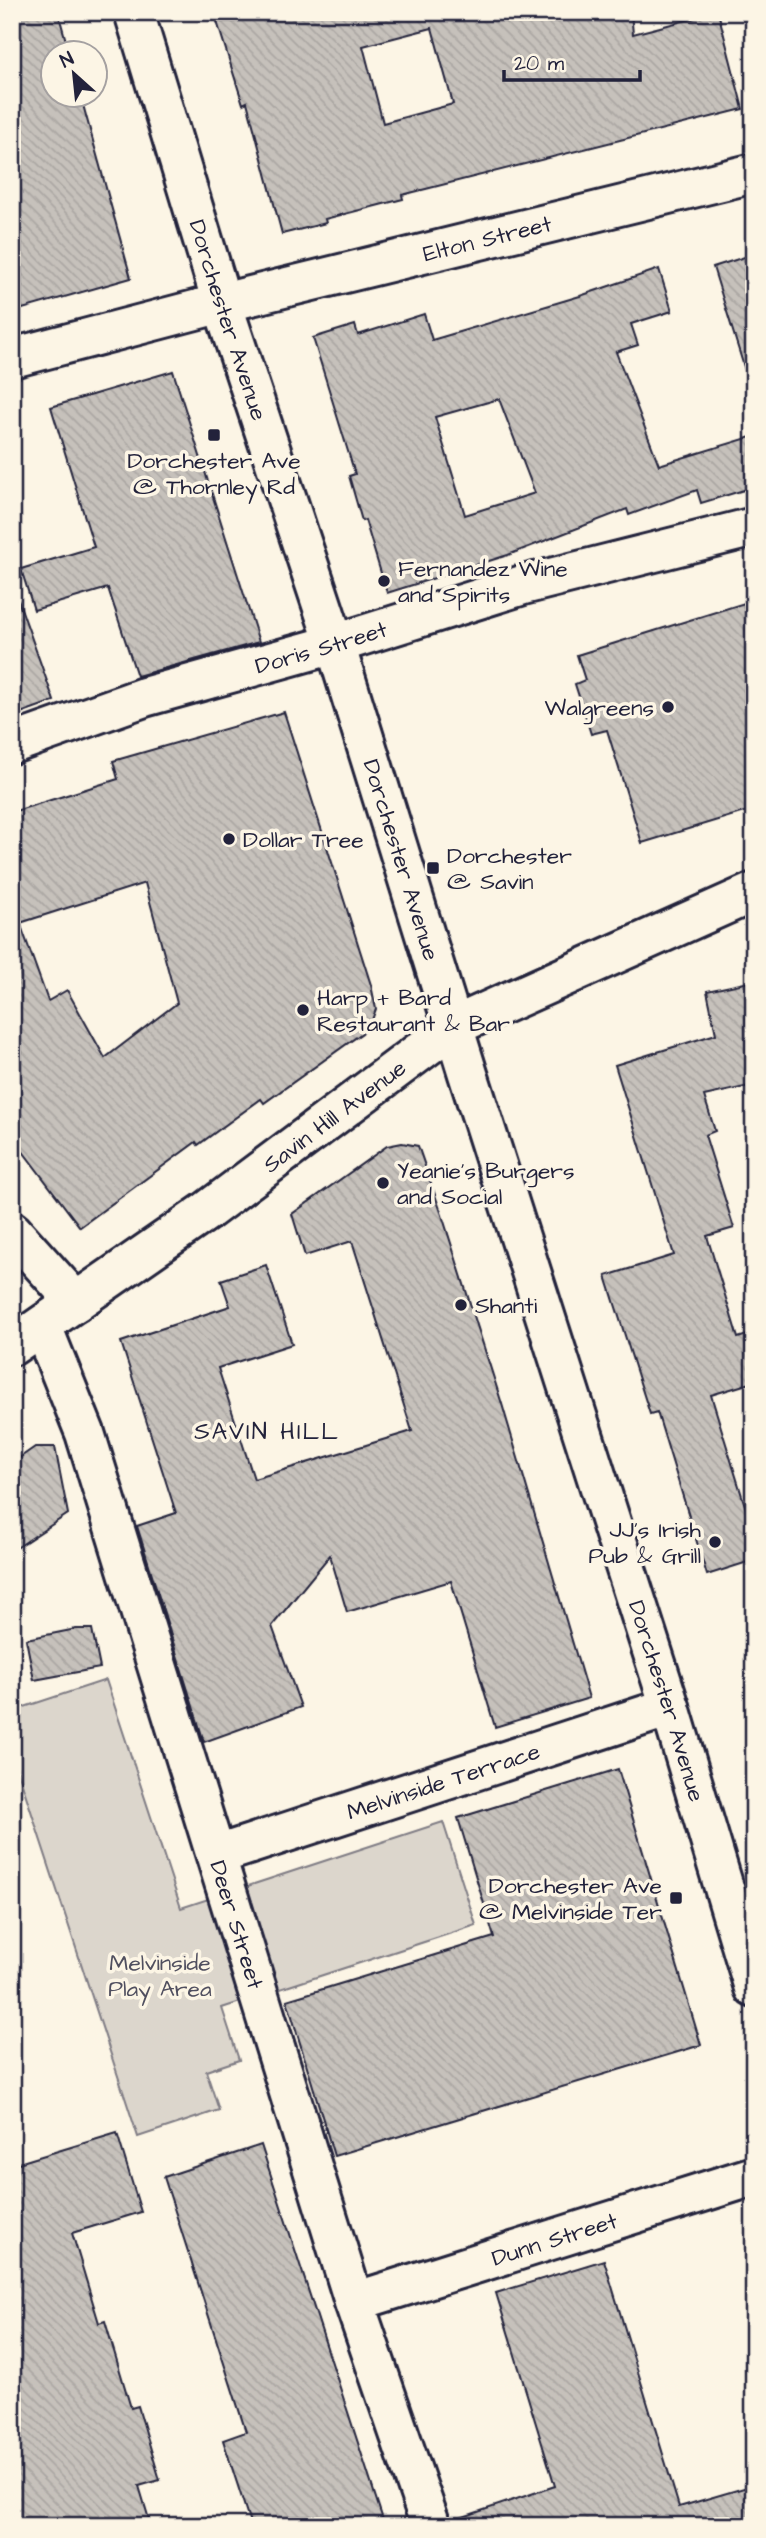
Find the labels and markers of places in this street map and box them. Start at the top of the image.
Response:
marker: Dorchester Ave @ Thornley Rd [206,427,222,443]
place label: Dorchester Ave @ Thornley Rd [127,445,301,504]
place label: Fernandez Wine and Spirits [398,553,568,611]
marker: Fernandez Wine and Spirits [376,573,392,589]
place label: Walgreens [545,692,654,725]
marker: Walgreens [660,699,676,715]
place label: Dollar Tree [243,824,364,856]
marker: Dollar Tree [221,831,237,847]
place label: Dorchester @ Savin [447,840,572,898]
marker: Dorchester @ Savin [425,860,441,876]
place label: Harp + Bard Restaurant & Bar [317,982,510,1040]
marker: Harp + Bard Restaurant & Bar [295,1002,311,1018]
place label: Yeanie's Burgers and Social [397,1155,575,1213]
marker: Yeanie's Burgers and Social [375,1175,391,1191]
place label: Shanti [475,1290,538,1322]
marker: Shanti [453,1297,469,1313]
place label: JJ's Irish Pub & Grill [589,1514,702,1572]
marker: JJ's Irish Pub & Grill [707,1534,723,1550]
place label: Dorchester Ave @ Melvinside Ter [479,1870,662,1928]
marker: Dorchester Ave @ Melvinside Ter [668,1890,684,1906]

